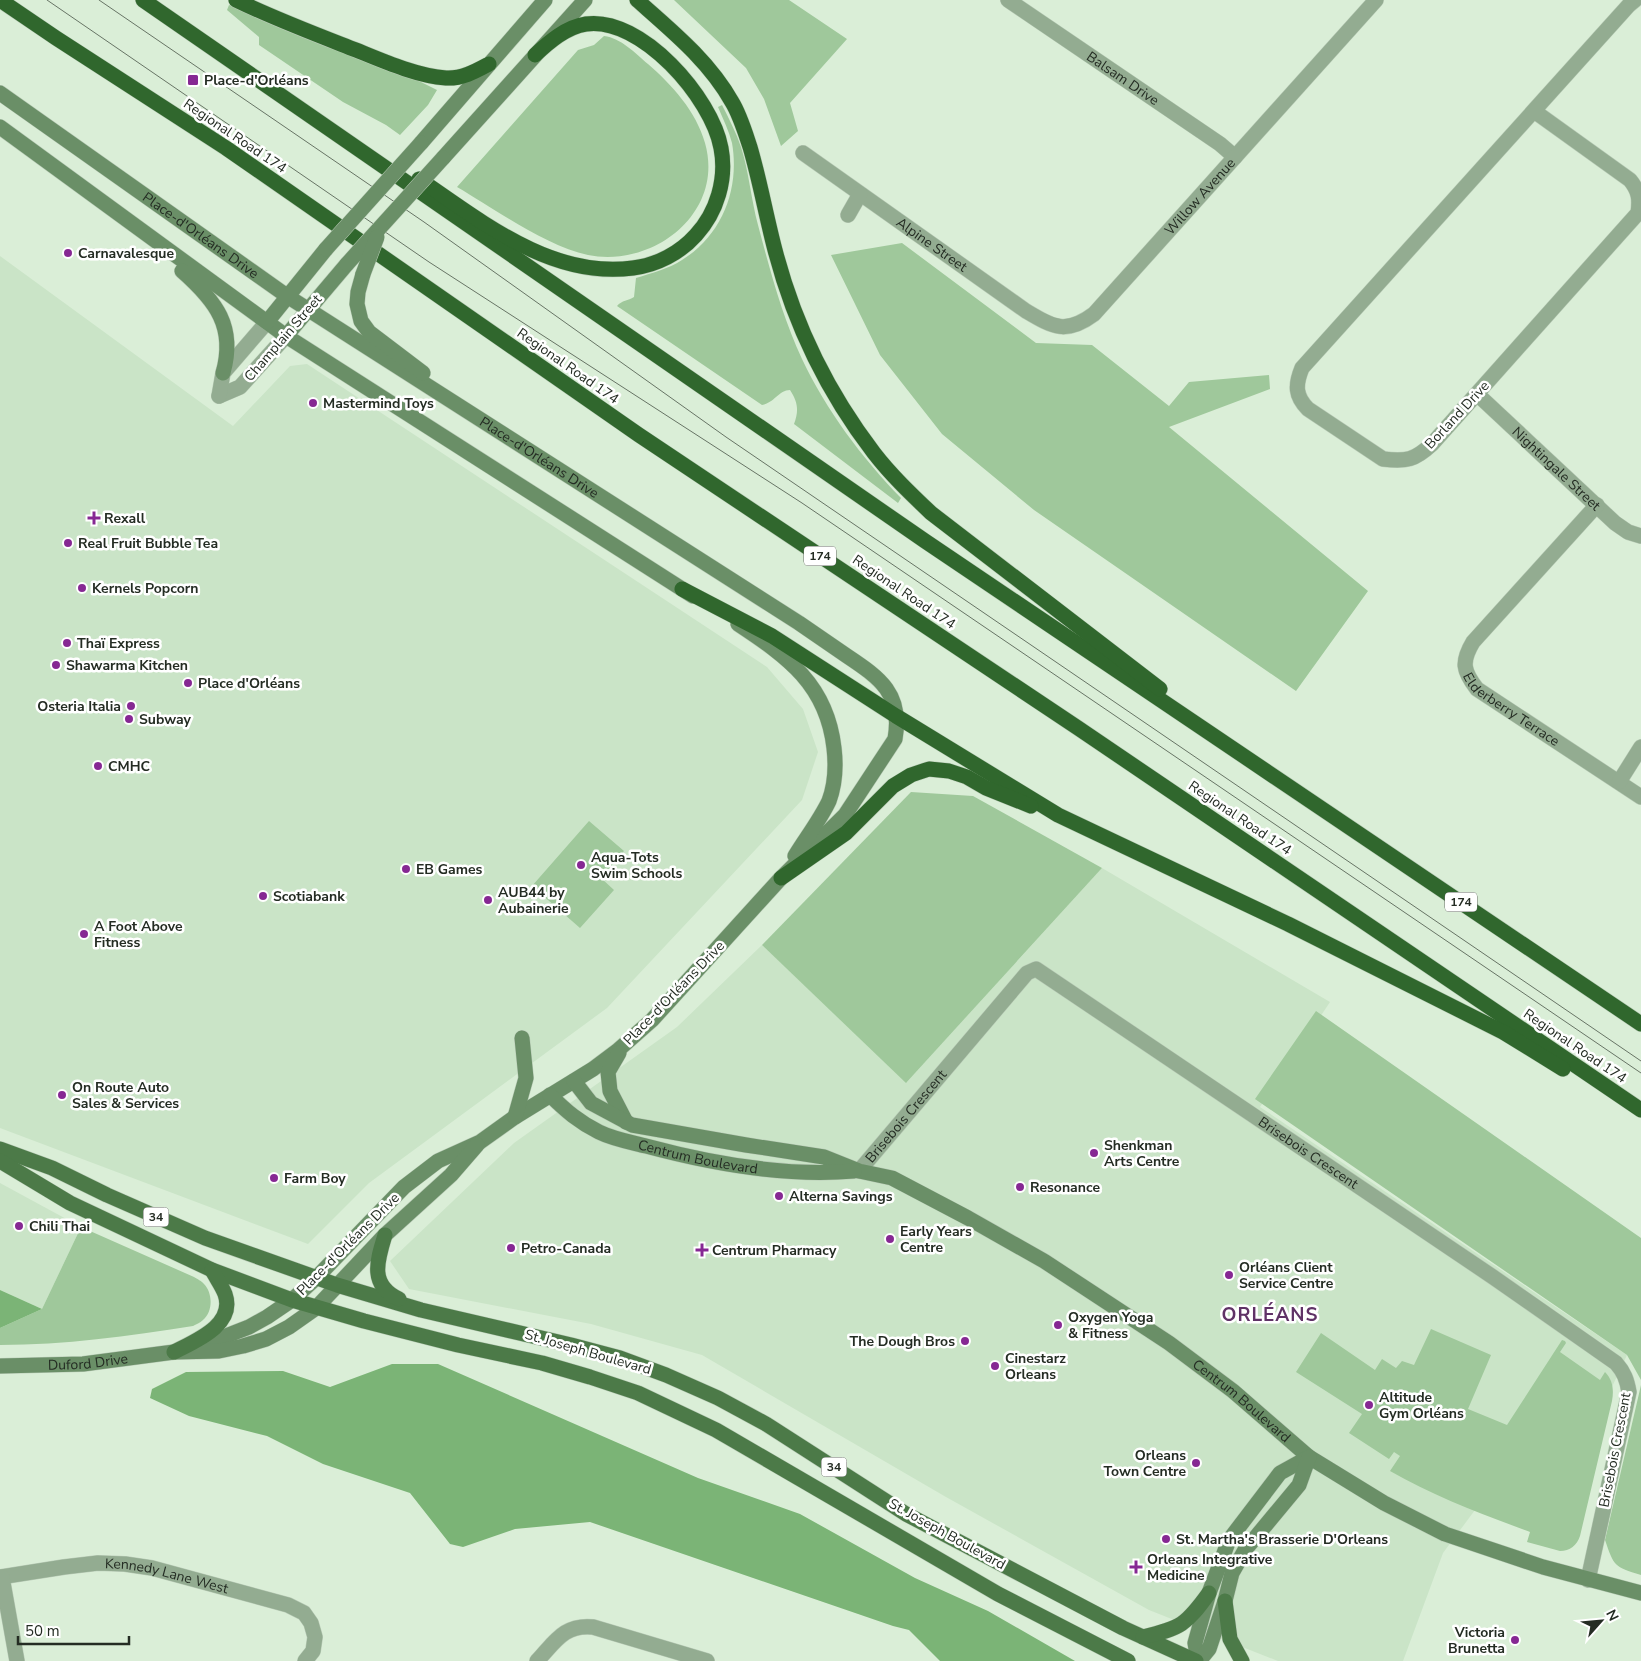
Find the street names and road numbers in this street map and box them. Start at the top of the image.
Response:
street label: Balsam Drive [1083,47,1163,110]
street label: Regional Road 174 [180,94,290,178]
street label: Willow Avenue [1160,154,1239,239]
street label: Place-d'Orléans Drive [139,187,263,283]
street label: Alpine Street [893,213,971,276]
street label: Champlain Street [240,290,326,386]
street label: Regional Road 174 [513,324,623,408]
street label: Borland Drive [1420,377,1494,453]
street label: Place-d'Orléans Drive [476,412,603,502]
street label: Nightingale Street [1508,422,1605,515]
road number: 174 [804,546,836,566]
street label: Regional Road 174 [849,550,959,634]
street label: Elderberry Terrace [1459,669,1563,750]
street label: Regional Road 174 [1185,776,1295,860]
road number: 174 [1445,892,1477,912]
street label: Place-d'Orléans Drive [619,937,729,1049]
street label: Regional Road 174 [1520,1004,1630,1088]
street label: Brisebois Crescent [861,1065,951,1167]
street label: Brisebois Crescent [1255,1112,1362,1193]
street label: Centrum Boulevard [636,1135,759,1178]
street label: Place-d'Orléans Drive [293,1189,403,1299]
road number: 34 [144,1208,168,1226]
street label: St. Joseph Boulevard [523,1325,653,1379]
street label: Duford Drive [48,1349,129,1374]
street label: Centrum Boulevard [1189,1355,1295,1447]
street label: Brisebois Crescent [1595,1391,1635,1509]
road number: 34 [822,1458,846,1476]
street label: St. Joseph Boulevard [885,1494,1009,1574]
street label: Kennedy Lane West [105,1554,231,1598]

